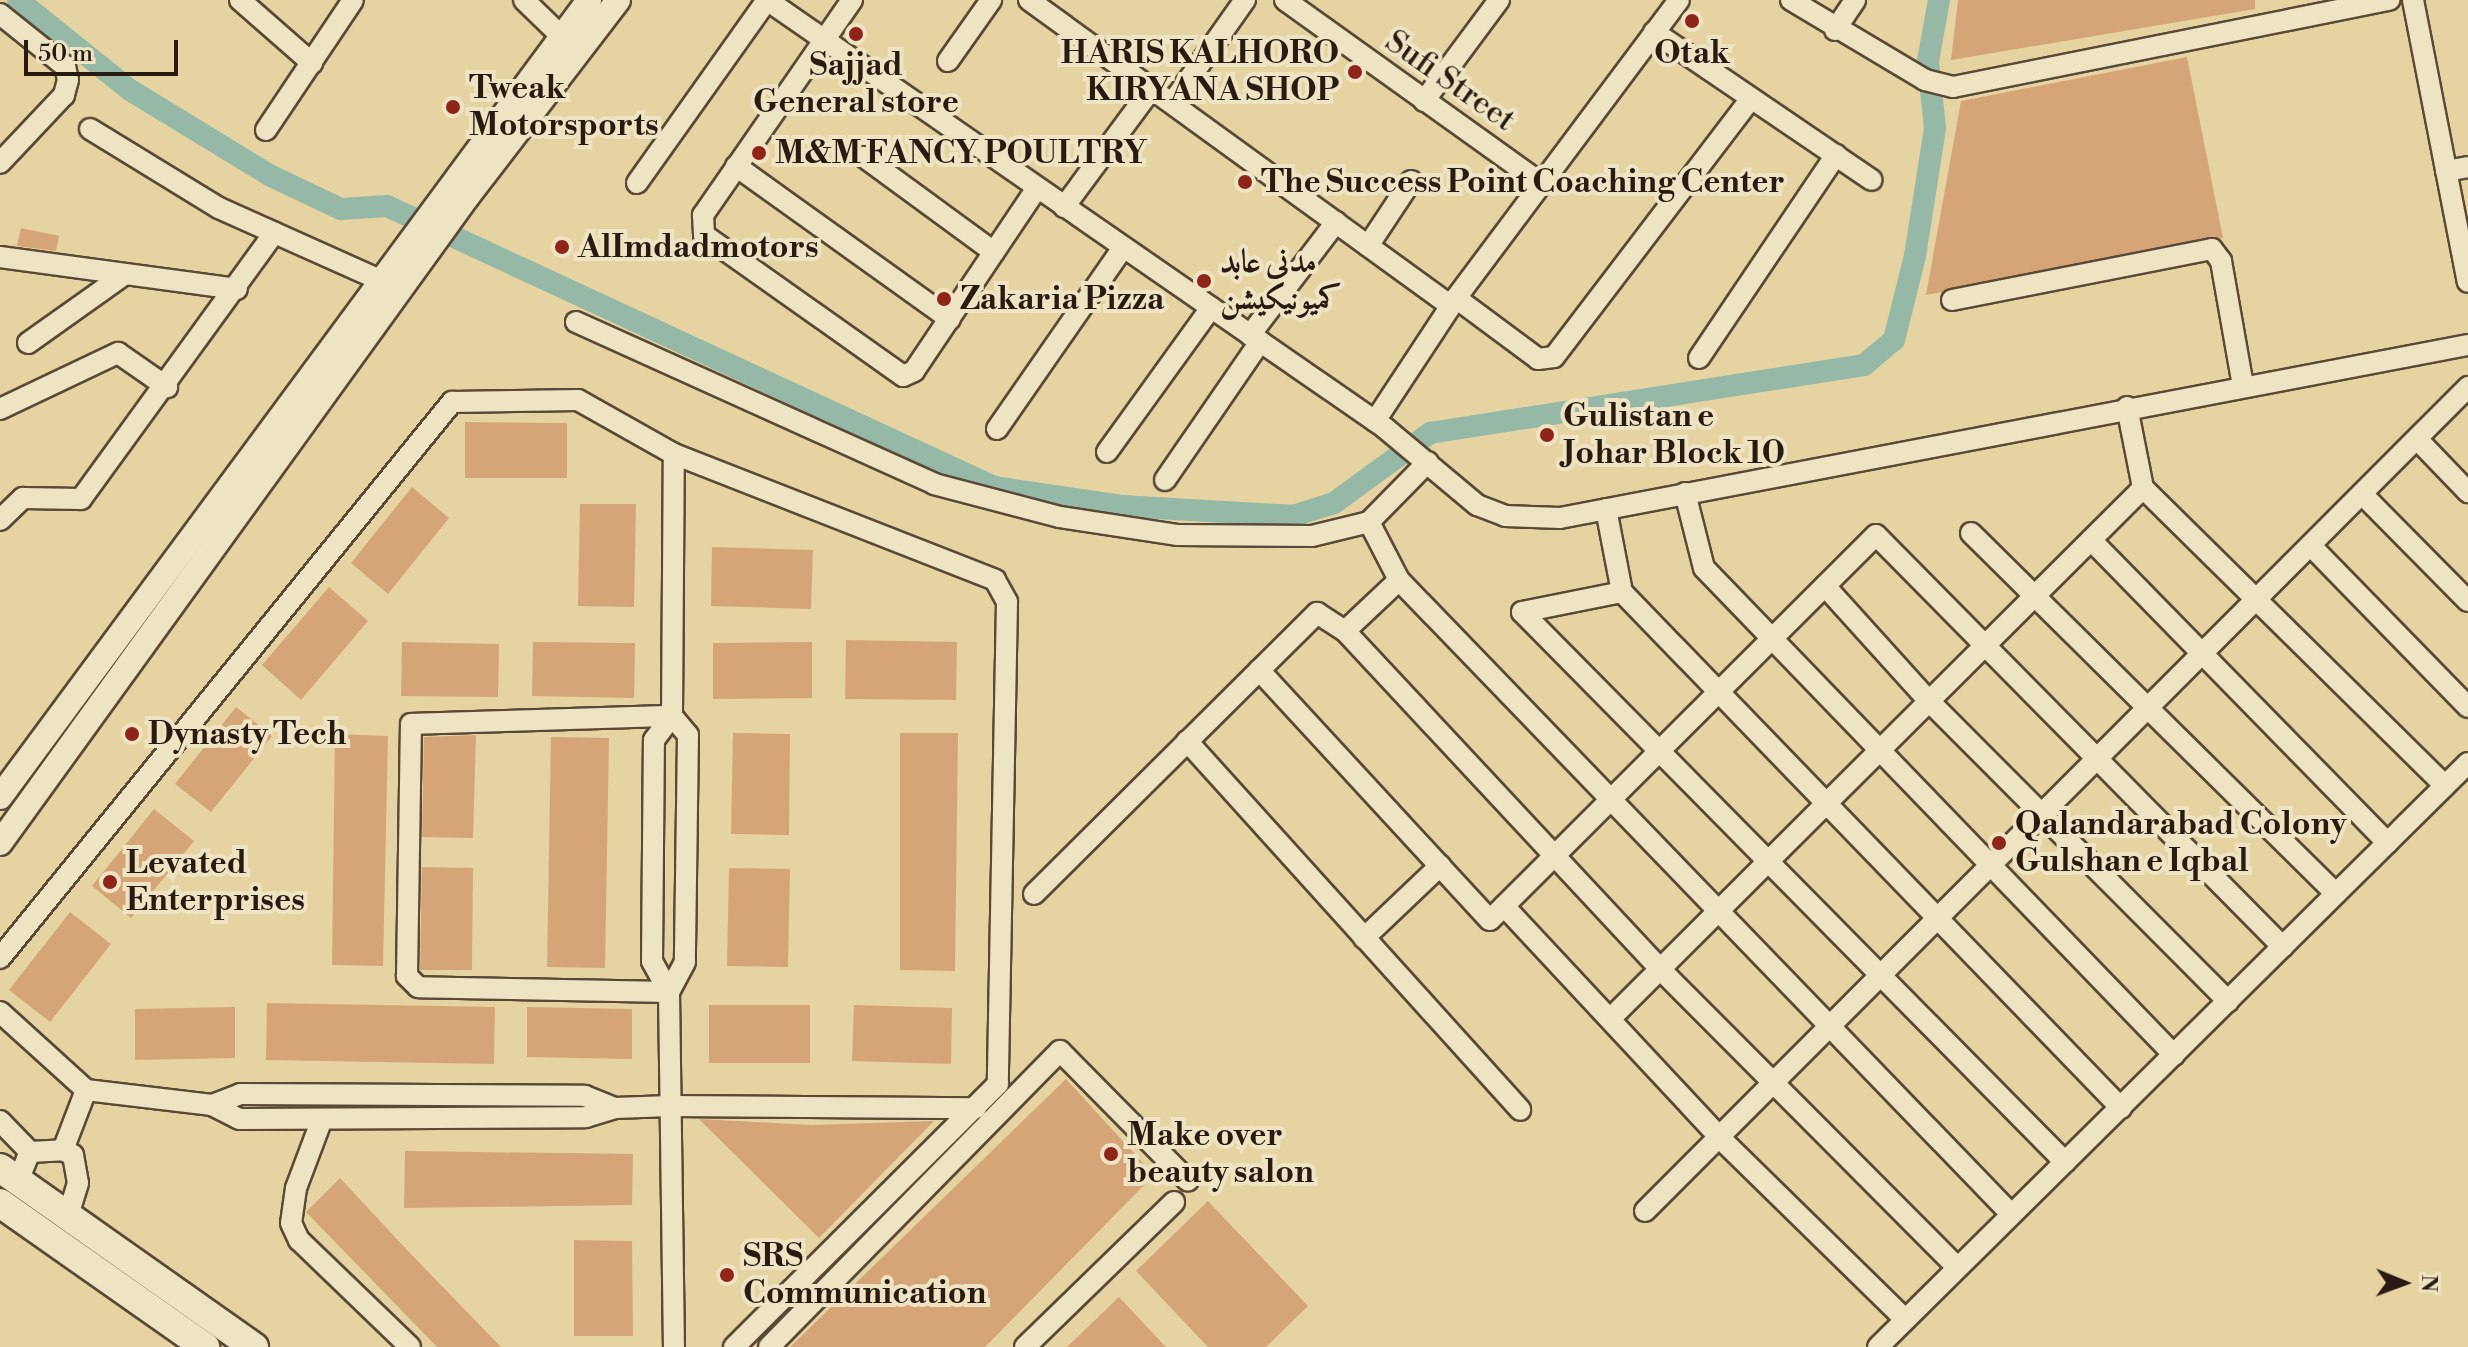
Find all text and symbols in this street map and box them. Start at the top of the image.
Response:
marker: Otak [1683,12,1701,30]
street label: Sufi Street [1378,22,1522,140]
scale bar [28,24,182,74]
marker: Sajjad General store [847,25,865,43]
place label: Otak [1654,34,1730,72]
place label: HARIS KALHORO KIRYANA SHOP [1061,35,1339,110]
text: 50 m [38,39,93,69]
place label: Sajjad General store [753,47,959,122]
marker: HARIS KALHORO KIRYANA SHOP [1346,63,1364,81]
place label: Tweak Motorsports [469,70,659,145]
marker: Tweak Motorsports [444,98,462,116]
place label: M&M FANCY POULTRY [775,134,1147,172]
marker: M&M FANCY POULTRY [750,144,768,162]
place label: The Success Point Coaching Center [1261,163,1785,201]
marker: The Success Point Coaching Center [1236,173,1254,191]
place label: AlImdadmotors [578,228,819,266]
marker: AlImdadmotors [553,238,571,256]
place label: مدنی عابد کمیونیکیشن [1220,244,1342,319]
marker: مدنی عابد کمیونیکیشن [1195,272,1213,290]
place label: Zakaria Pizza [960,280,1164,318]
marker: Zakaria Pizza [935,290,953,308]
place label: Gulistan e Johar Block 10 [1563,398,1785,473]
marker: Gulistan e Johar Block 10 [1538,426,1556,444]
place label: Dynasty Tech [148,715,346,753]
marker: Dynasty Tech [123,725,141,743]
place label: Qalandarabad Colony Gulshan e Iqbal [2015,806,2346,881]
marker: Qalandarabad Colony Gulshan e Iqbal [1990,834,2008,852]
place label: Levated Enterprises [126,845,305,920]
marker: Levated Enterprises [101,873,119,891]
place label: Make over beauty salon [1127,1117,1314,1192]
marker: Make over beauty salon [1102,1145,1120,1163]
place label: SRS Communication [743,1238,986,1313]
north arrow [2364,1243,2444,1323]
marker: SRS Communication [718,1266,736,1284]
text: N [2415,1274,2442,1292]

